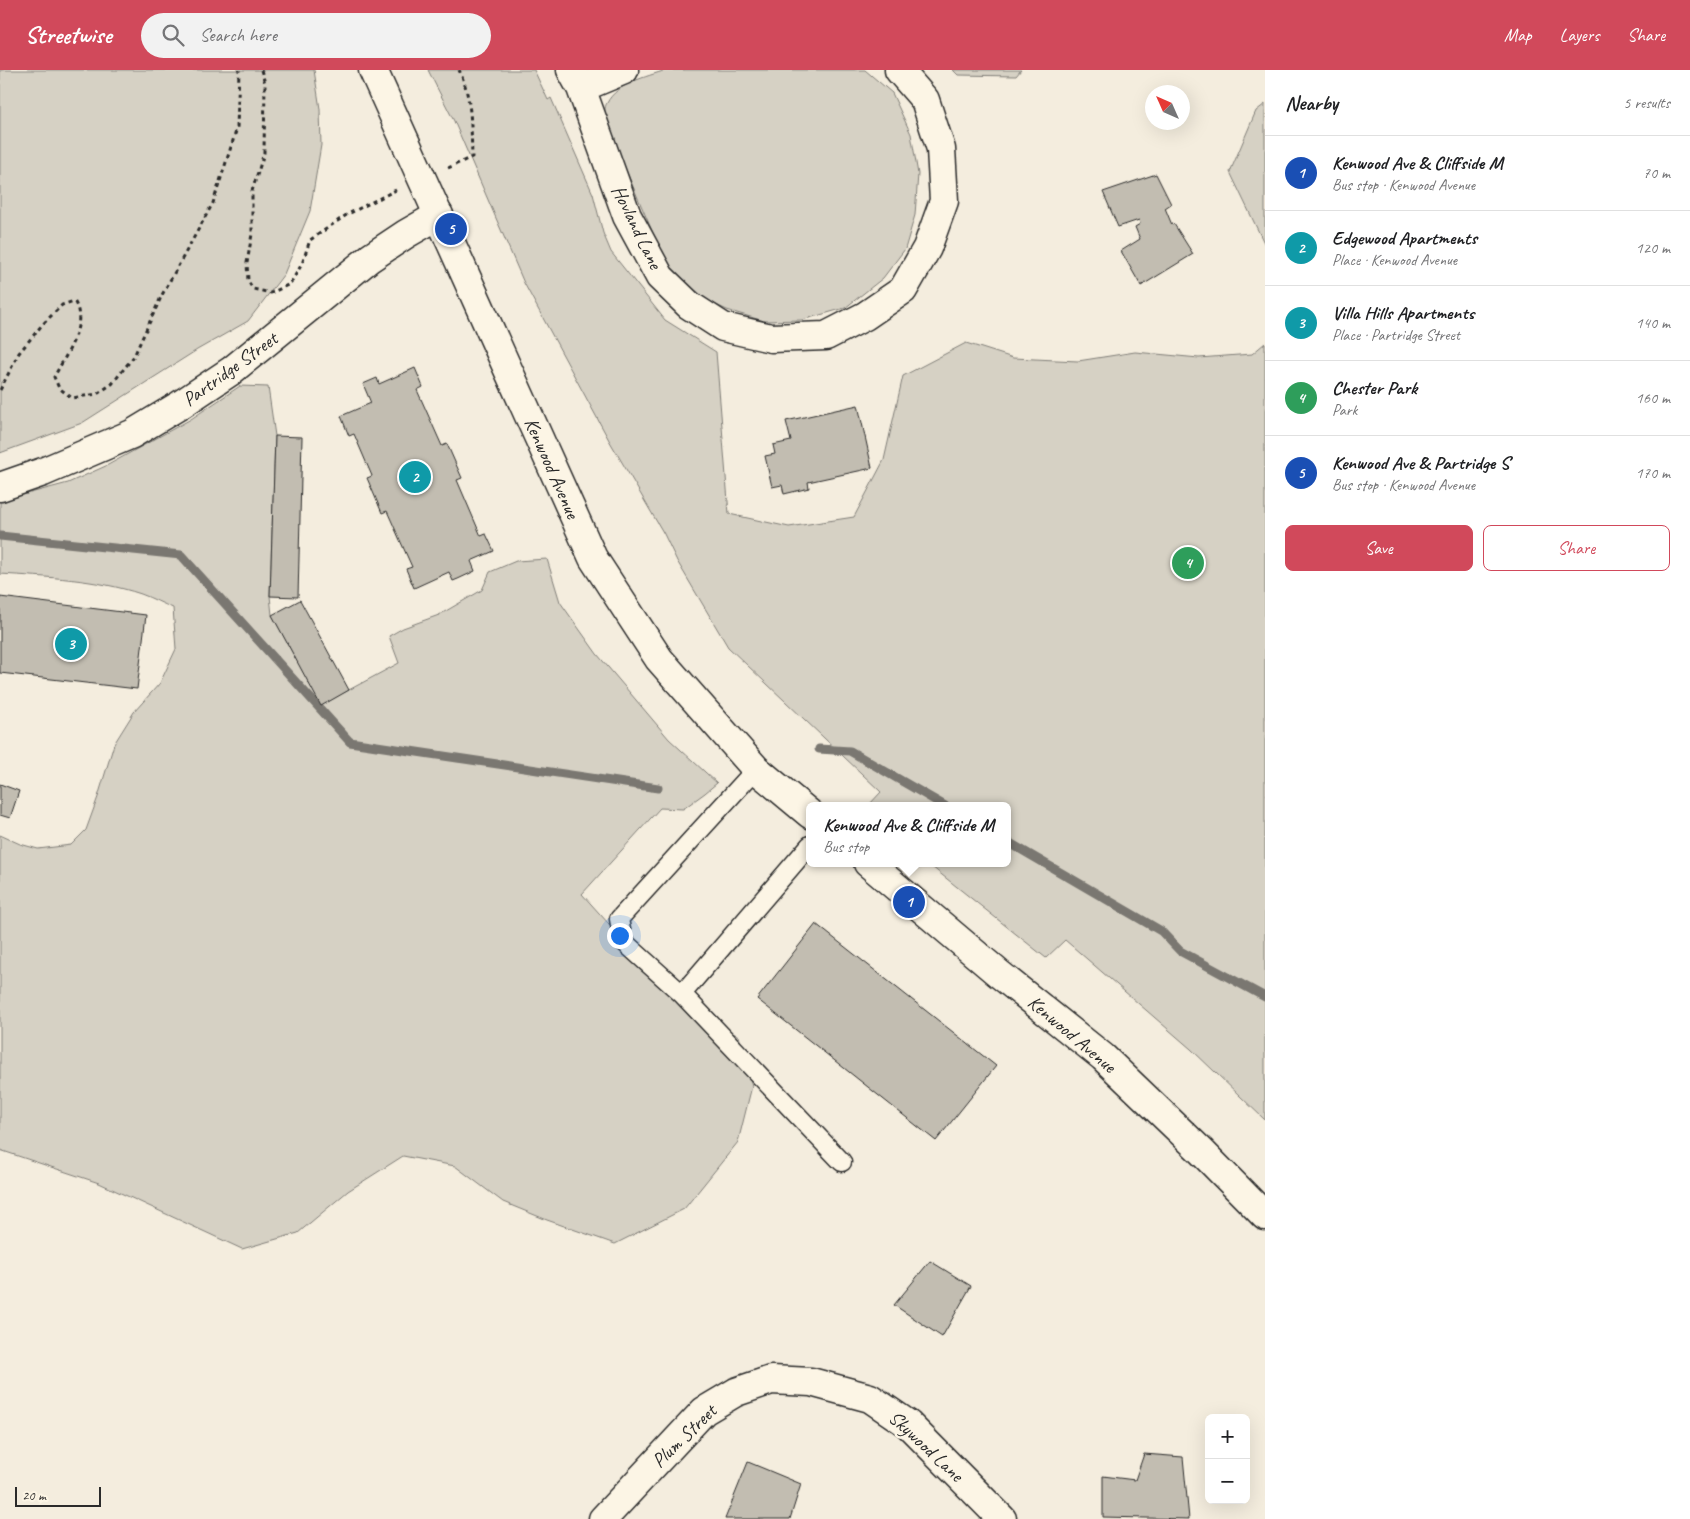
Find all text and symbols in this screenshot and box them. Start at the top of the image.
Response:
search box [141,13,491,58]
text: Streetwise [25,20,111,50]
icon: search [159,21,187,49]
text: Search here [199,23,277,47]
text: Map [1504,24,1532,46]
text: Layers [1560,24,1599,46]
text: Share [1627,24,1665,46]
north arrow [1145,85,1190,130]
text: Nearby [1285,90,1338,116]
text: 5 results [1623,93,1670,113]
text: Kenwood Ave & Cliffside M [1332,151,1503,175]
text: 1 [1297,163,1305,183]
text: 70 m [1643,163,1670,183]
text: Bus stop · Kenwood Avenue [1332,175,1475,195]
street label: Hovland Lane [606,181,669,274]
pin: 5 [435,210,467,248]
text: Edgewood Apartments [1332,226,1477,250]
text: 2 [1297,238,1305,258]
text: 120 m [1636,238,1670,258]
text: Place · Kenwood Avenue [1332,250,1457,270]
text: Villa Hills Apartments [1332,301,1474,325]
text: 3 [1297,313,1305,333]
text: 140 m [1636,313,1670,333]
street label: Partridge Street [178,325,284,412]
text: Place · Partridge Street [1332,325,1460,345]
text: Chester Park [1332,376,1417,400]
text: 4 [1297,388,1305,408]
text: 160 m [1636,388,1670,408]
text: Park [1332,400,1357,420]
street label: Kenwood Avenue [519,414,586,524]
text: Kenwood Ave & Partridge S [1332,451,1509,475]
pin: 2 [399,458,431,496]
text: 5 [1298,463,1304,483]
text: 170 m [1636,463,1670,483]
text: Bus stop · Kenwood Avenue [1332,475,1475,495]
button: Save [1285,525,1473,571]
button: Share [1483,525,1670,571]
pin: 4 [1172,544,1204,582]
pin: 3 [55,625,87,663]
popup [806,802,1011,867]
text: Kenwood Ave & Cliffside M [823,813,994,837]
text: Bus stop [823,837,869,857]
pin: 1 [893,883,925,921]
your location [607,923,633,949]
street label: Kenwood Avenue [1023,990,1122,1079]
street label: Plum Street [646,1397,723,1473]
street label: Skywood Lane [883,1405,970,1488]
map controls [1205,1414,1250,1504]
button: + [1205,1414,1250,1459]
button: − [1205,1459,1250,1504]
scale bar [15,1484,101,1507]
text: 20 m [22,1487,46,1504]

